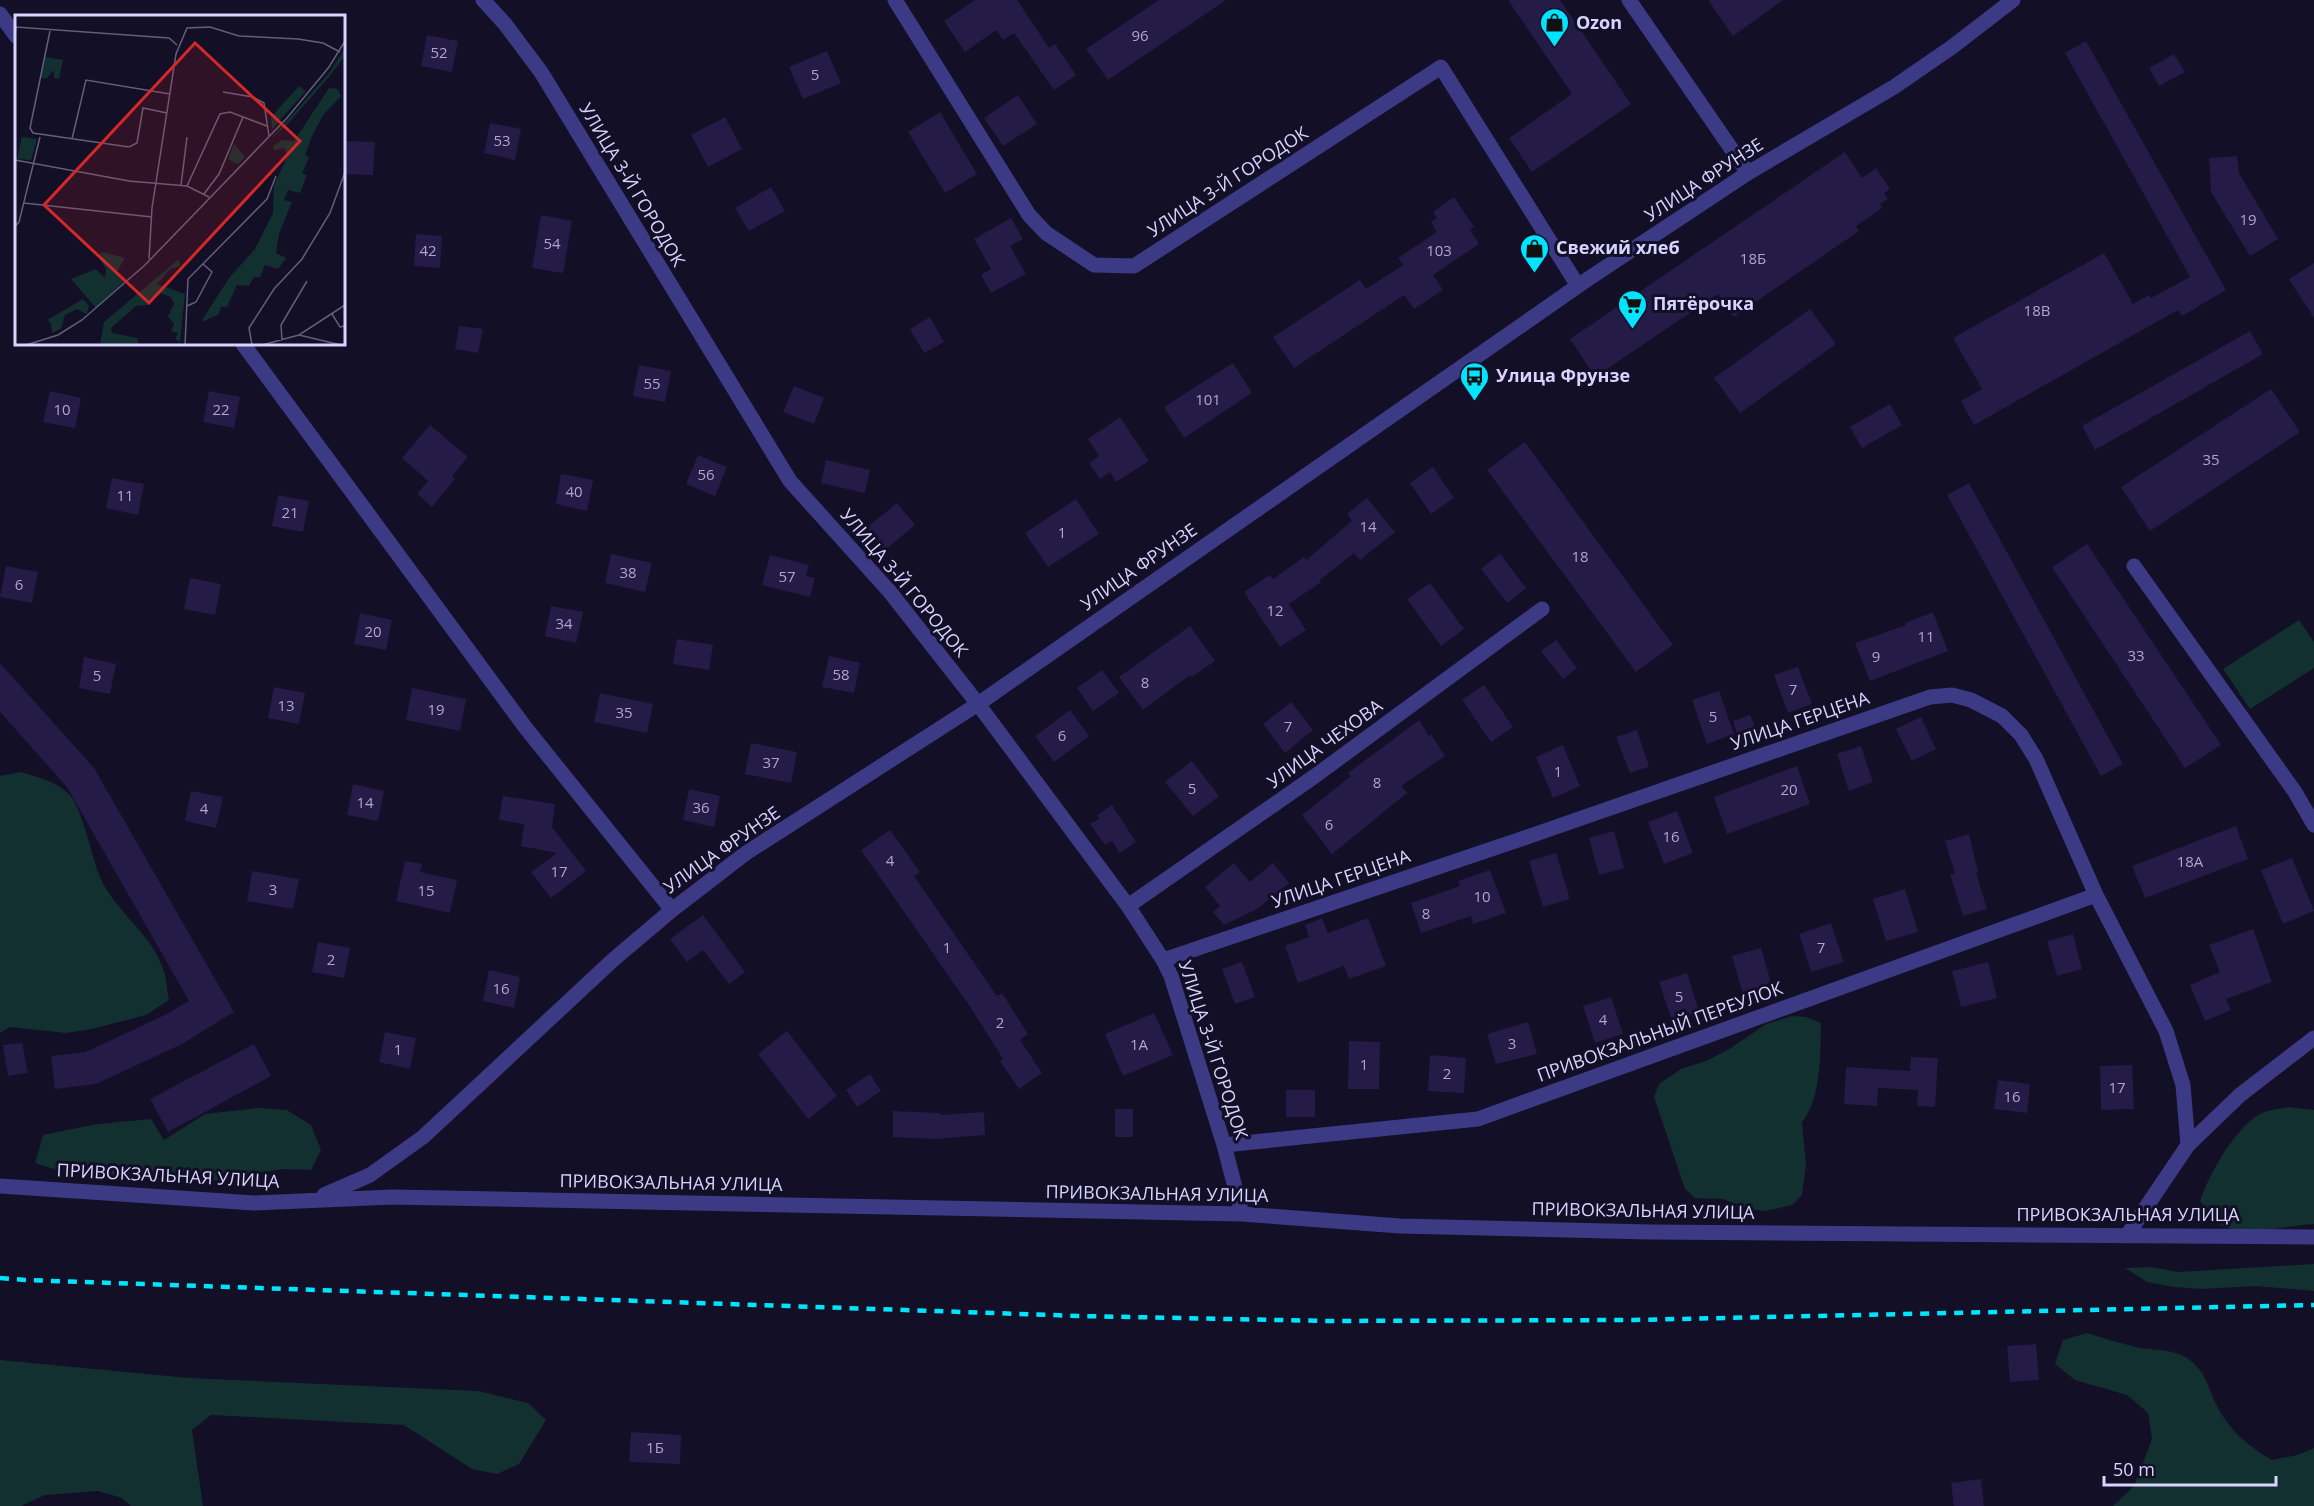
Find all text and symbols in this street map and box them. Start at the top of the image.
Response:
shop icon: Ozon [1539,7,1571,49]
place label: Ozon [1576,10,1622,34]
inset map [15,15,345,345]
house number: 96 [1131,25,1149,45]
house number: 52 [430,42,448,62]
house number: 5 [811,64,819,84]
street label: УЛИЦА 3-Й ГОРОДОК [574,98,691,271]
street label: УЛИЦА 3-Й ГОРОДОК [1143,120,1312,242]
house number: 53 [493,130,511,150]
street label: УЛИЦА ФРУНЗЕ [1640,132,1767,226]
house number: 19 [2239,209,2257,229]
shop icon: Свежий хлеб [1519,232,1551,274]
house number: 54 [543,233,561,253]
place label: Свежий хлеб [1556,235,1680,259]
house number: 42 [419,240,437,260]
house number: 103 [1426,240,1452,260]
house number: 18Б [1740,248,1766,268]
supermarket icon: Пятёрочка [1616,288,1648,330]
place label: Пятёрочка [1653,291,1754,315]
house number: 18В [2024,300,2050,320]
bus stop icon: Улица Фрунзе [1459,360,1491,402]
place label: Улица Фрунзе [1496,363,1630,387]
house number: 55 [643,373,661,393]
house number: 101 [1195,389,1221,409]
house number: 10 [53,399,71,419]
house number: 22 [212,399,230,419]
house number: 35 [2202,449,2220,469]
house number: 56 [697,464,715,484]
house number: 40 [565,481,583,501]
house number: 11 [116,485,134,505]
house number: 21 [281,502,299,522]
street label: УЛИЦА 3-Й ГОРОДОК [836,503,974,662]
house number: 14 [1359,516,1377,536]
street label: УЛИЦА ФРУНЗЕ [1075,517,1201,615]
house number: 1 [1058,522,1066,542]
house number: 18 [1571,546,1589,566]
house number: 38 [619,562,637,582]
house number: 57 [778,566,796,586]
house number: 6 [15,574,23,594]
house number: 12 [1266,600,1284,620]
house number: 34 [555,613,573,633]
house number: 20 [364,621,382,641]
house number: 11 [1917,626,1935,646]
house number: 33 [2127,645,2145,665]
house number: 9 [1872,646,1880,666]
house number: 58 [832,664,850,684]
house number: 5 [93,665,101,685]
house number: 8 [1141,672,1149,692]
house number: 7 [1789,679,1797,699]
street label: УЛИЦА ГЕРЦЕНА [1727,685,1873,755]
street label: УЛИЦА ЧЕХОВА [1262,693,1387,793]
house number: 13 [277,695,295,715]
house number: 19 [427,699,445,719]
house number: 35 [615,702,633,722]
house number: 5 [1709,706,1717,726]
house number: 7 [1284,716,1292,736]
house number: 6 [1058,725,1066,745]
house number: 37 [762,752,780,772]
house number: 1 [1554,761,1562,781]
house number: 8 [1373,772,1381,792]
house number: 5 [1188,778,1196,798]
house number: 20 [1780,779,1798,799]
house number: 14 [356,792,374,812]
house number: 36 [692,797,710,817]
house number: 4 [200,798,209,818]
street label: УЛИЦА ФРУНЗЕ [658,800,784,898]
house number: 6 [1325,814,1333,834]
house number: 16 [1662,826,1680,846]
street label: УЛИЦА ГЕРЦЕНА [1268,843,1414,913]
house number: 4 [886,850,895,870]
house number: 18А [2177,851,2204,871]
house number: 17 [550,861,568,881]
house number: 3 [269,879,277,899]
house number: 15 [417,880,435,900]
house number: 10 [1473,886,1491,906]
house number: 8 [1422,903,1430,923]
house number: 1 [943,937,951,957]
house number: 7 [1817,937,1825,957]
house number: 2 [327,949,335,969]
street label: УЛИЦА 3-Й ГОРОДОК [1174,957,1254,1142]
street label: ПРИВОКЗАЛЬНЫЙ ПЕРЕУЛОК [1534,975,1786,1087]
house number: 16 [492,978,510,998]
house number: 5 [1675,986,1683,1006]
house number: 4 [1599,1009,1608,1029]
house number: 2 [996,1012,1004,1032]
house number: 3 [1508,1033,1516,1053]
house number: 1А [1130,1034,1149,1054]
house number: 1 [394,1039,402,1059]
house number: 1 [1360,1054,1368,1074]
house number: 2 [1443,1063,1451,1083]
house number: 17 [2108,1077,2126,1097]
house number: 16 [2003,1086,2021,1106]
street label: ПРИВОКЗАЛЬНАЯ УЛИЦА [56,1157,281,1193]
street label: ПРИВОКЗАЛЬНАЯ УЛИЦА [559,1168,783,1196]
street label: ПРИВОКЗАЛЬНАЯ УЛИЦА [1045,1179,1269,1207]
street label: ПРИВОКЗАЛЬНАЯ УЛИЦА [1531,1196,1755,1224]
street label: ПРИВОКЗАЛЬНАЯ УЛИЦА [2017,1202,2240,1226]
house number: 1Б [646,1437,664,1457]
scale bar [2104,1449,2276,1487]
text: 50 m [2113,1457,2155,1481]

